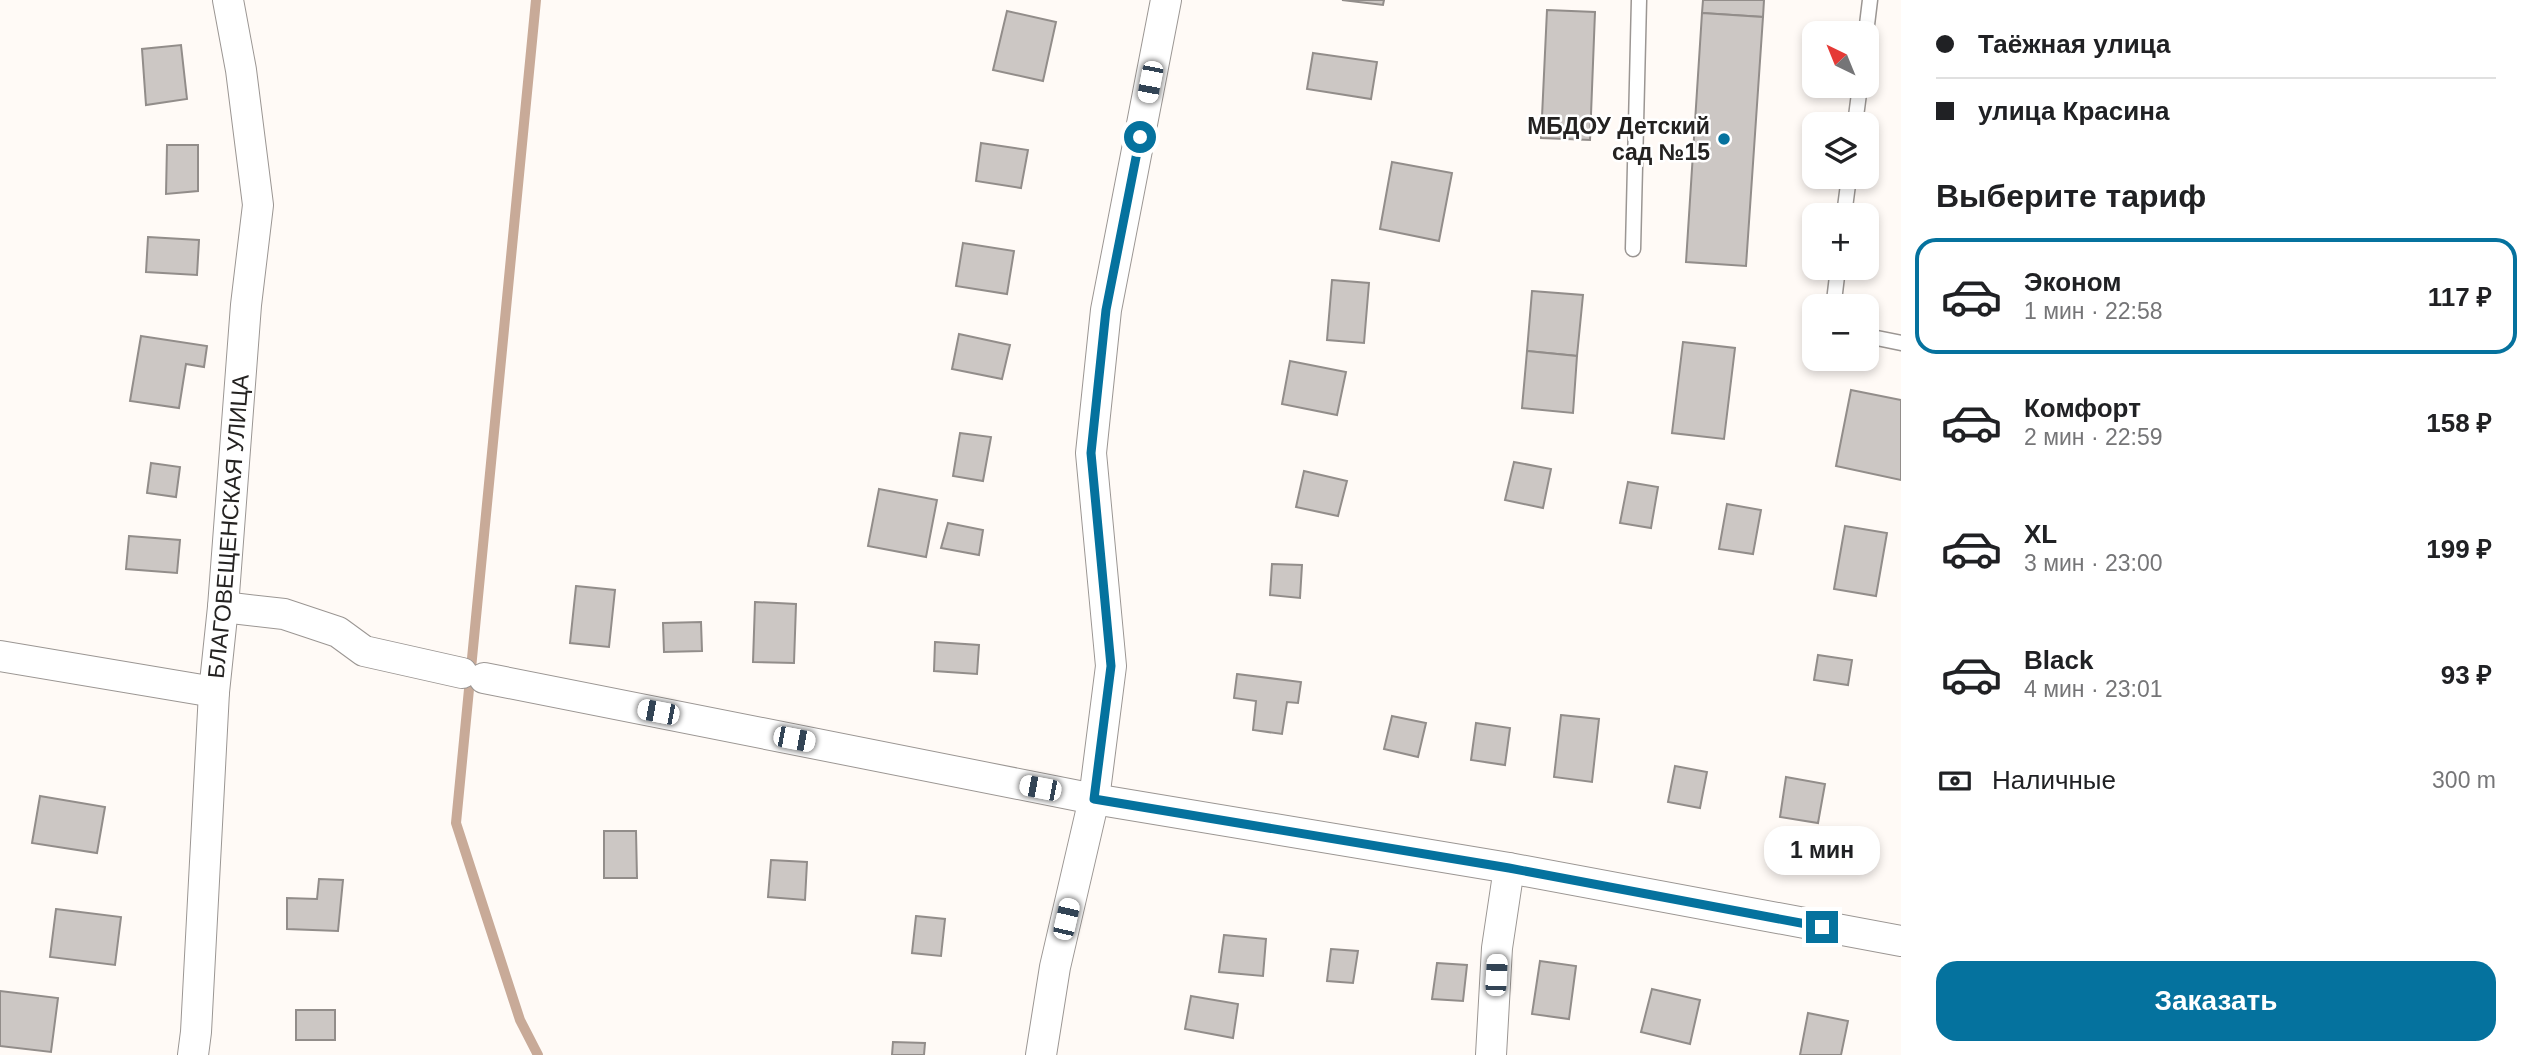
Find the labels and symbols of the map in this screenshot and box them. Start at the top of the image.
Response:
north arrow [1802,21,1880,98]
car [1136,59,1165,105]
place label: МБДОУ Детский сад №15 [1527,113,1710,165]
route start [1124,121,1156,153]
marker: МБДОУ Детский сад №15 [1716,131,1732,147]
street label: БЛАГОВЕЩЕНСКАЯ УЛИЦА [203,373,254,680]
car [636,698,681,726]
car [772,725,817,753]
car [1018,774,1063,802]
callout: 1 мин [1764,825,1880,874]
car [1052,896,1081,942]
route end [1806,911,1838,943]
car [1485,953,1508,997]

